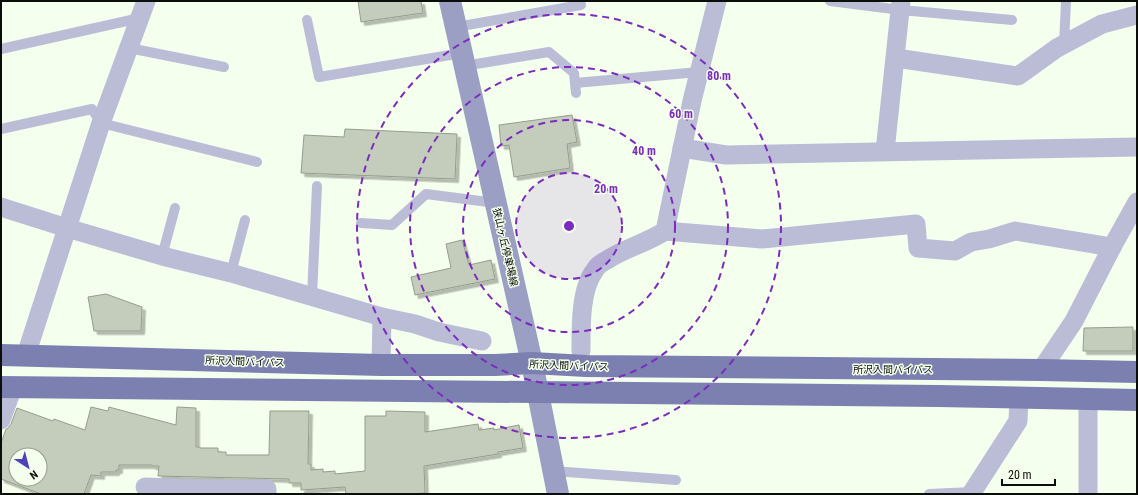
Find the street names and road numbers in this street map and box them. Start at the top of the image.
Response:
street label: 狭山ヶ丘停車場線 [491,207,520,287]
street label: 所沢入間バイパス [205,355,285,368]
street label: 所沢入間バイパス [529,359,609,372]
street label: 所沢入間バイパス [853,364,933,375]

